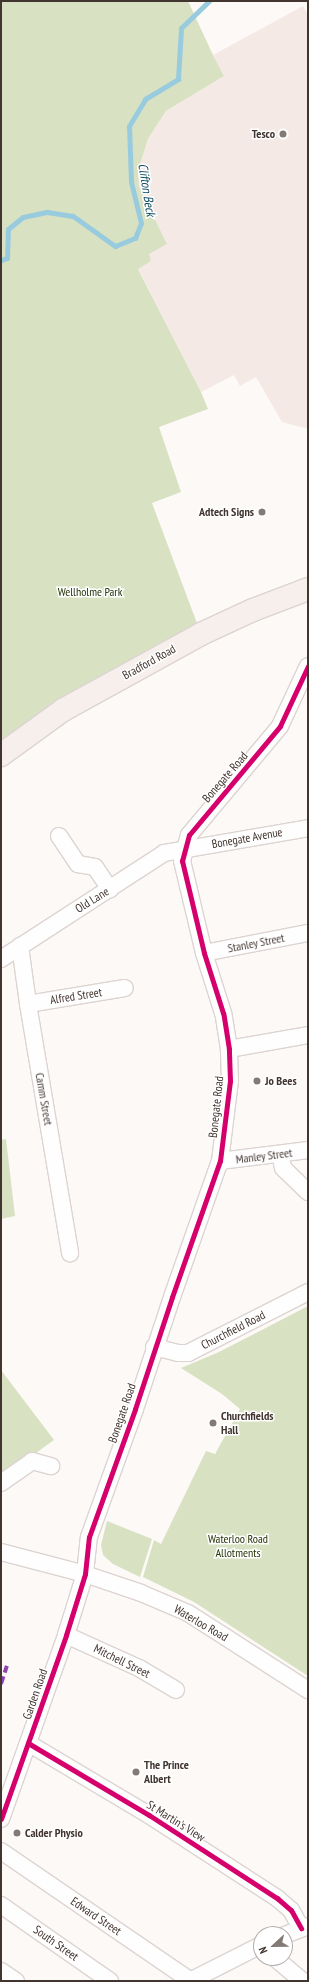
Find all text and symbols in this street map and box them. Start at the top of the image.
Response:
place label: Tesco [252,127,275,141]
marker: Tesco [278,129,288,139]
water label: Clifton Beck [134,162,158,218]
place label: Adtech Signs [199,505,254,519]
marker: Adtech Signs [257,507,267,517]
park label: Wellholme Park [58,585,122,599]
street label: Bradford Road [120,641,178,683]
street label: Bonegate Road [199,749,251,805]
street label: Bonegate Avenue [210,825,284,851]
street label: Old Lane [73,884,111,916]
street label: Stanley Street [226,930,286,956]
street label: Alfred Street [49,985,103,1007]
street label: Camm Street [32,1072,56,1126]
place label: Jo Bees [265,1074,297,1088]
street label: Bonegate Road [206,1075,226,1139]
marker: Jo Bees [252,1076,262,1086]
street label: Manley Street [235,1145,293,1167]
street label: Churchfield Road [199,1308,267,1352]
street label: Bonegate Road [105,1381,139,1445]
place label: Churchfields Hall [221,1409,273,1437]
marker: Churchfields Hall [208,1418,218,1428]
park label: Waterloo Road Allotments [208,1532,268,1560]
street label: Waterloo Road [171,1602,231,1644]
street label: Mitchell Street [91,1641,153,1681]
street label: Garden Road [20,1667,50,1721]
place label: The Prince Albert [144,1758,189,1786]
marker: The Prince Albert [131,1767,141,1777]
street label: St Martin's View [144,1797,208,1845]
place label: Calder Physio [25,1826,83,1840]
marker: Calder Physio [12,1828,22,1838]
street label: Edward Street [68,1894,124,1938]
street label: South Street [31,1922,81,1964]
north arrow [253,1926,293,1966]
text: N [255,1945,270,1956]

